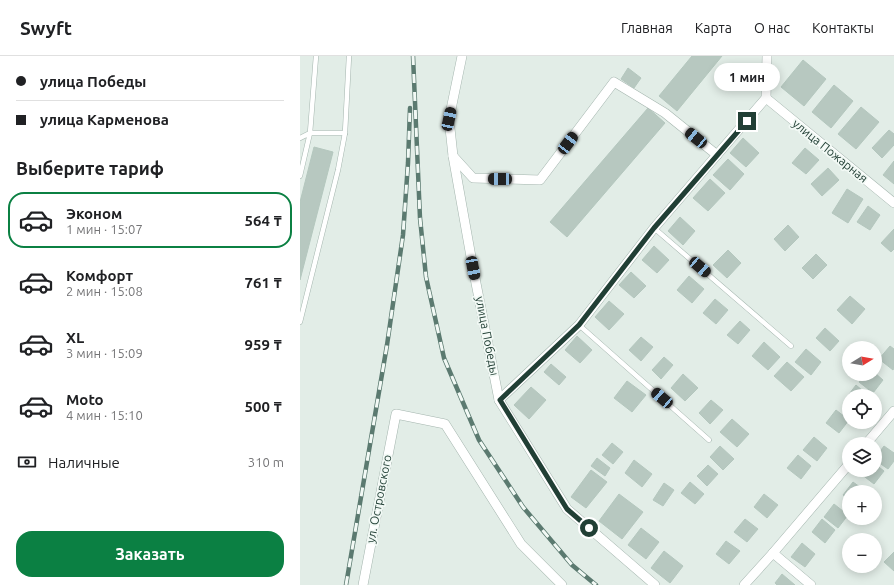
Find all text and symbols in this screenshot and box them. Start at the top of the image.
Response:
text: Swyft [20,17,72,39]
text: Главная [621,20,673,36]
text: Карта [695,20,732,36]
text: О нас [754,20,790,36]
text: Контакты [812,20,874,36]
callout: 1 мин [714,63,780,91]
text: 1 мин [729,70,765,84]
text: улица Победы [40,73,146,90]
car [441,106,457,132]
text: улица Карменова [40,111,169,128]
route end [738,112,756,130]
street label: улица Пожарная [790,116,870,185]
car [683,126,709,150]
car [556,130,580,156]
text: Выберите тариф [16,158,164,178]
car [488,173,512,185]
icon: car [18,202,54,238]
text: Эконом [66,205,122,222]
text: 564 ₸ [245,212,282,229]
text: 1 мин · 15:07 [66,222,143,236]
car [465,255,481,281]
car [687,255,713,279]
icon: car [18,264,54,300]
text: Комфорт [66,267,133,284]
text: 761 ₸ [245,274,282,291]
text: 2 мин · 15:08 [66,284,143,298]
street label: улица Победы [473,295,502,377]
icon: car [18,326,54,362]
text: XL [66,329,84,346]
text: 959 ₸ [245,336,282,353]
north arrow [842,341,882,381]
map controls [842,341,882,573]
text: 3 мин · 15:09 [66,346,143,360]
car [649,386,675,410]
icon: car [18,388,54,424]
button: locate [842,389,882,429]
text: Moto [66,391,104,408]
text: 500 ₸ [245,398,282,415]
text: 4 мин · 15:10 [66,408,143,422]
button: layers [842,437,882,477]
icon: cash [16,451,38,473]
text: Наличные [48,454,120,471]
street label: ул. Островского [364,454,393,544]
text: 310 m [248,455,284,469]
button: + [842,485,882,525]
route start [580,519,598,537]
button: Заказать [16,531,284,577]
button: − [842,533,882,573]

